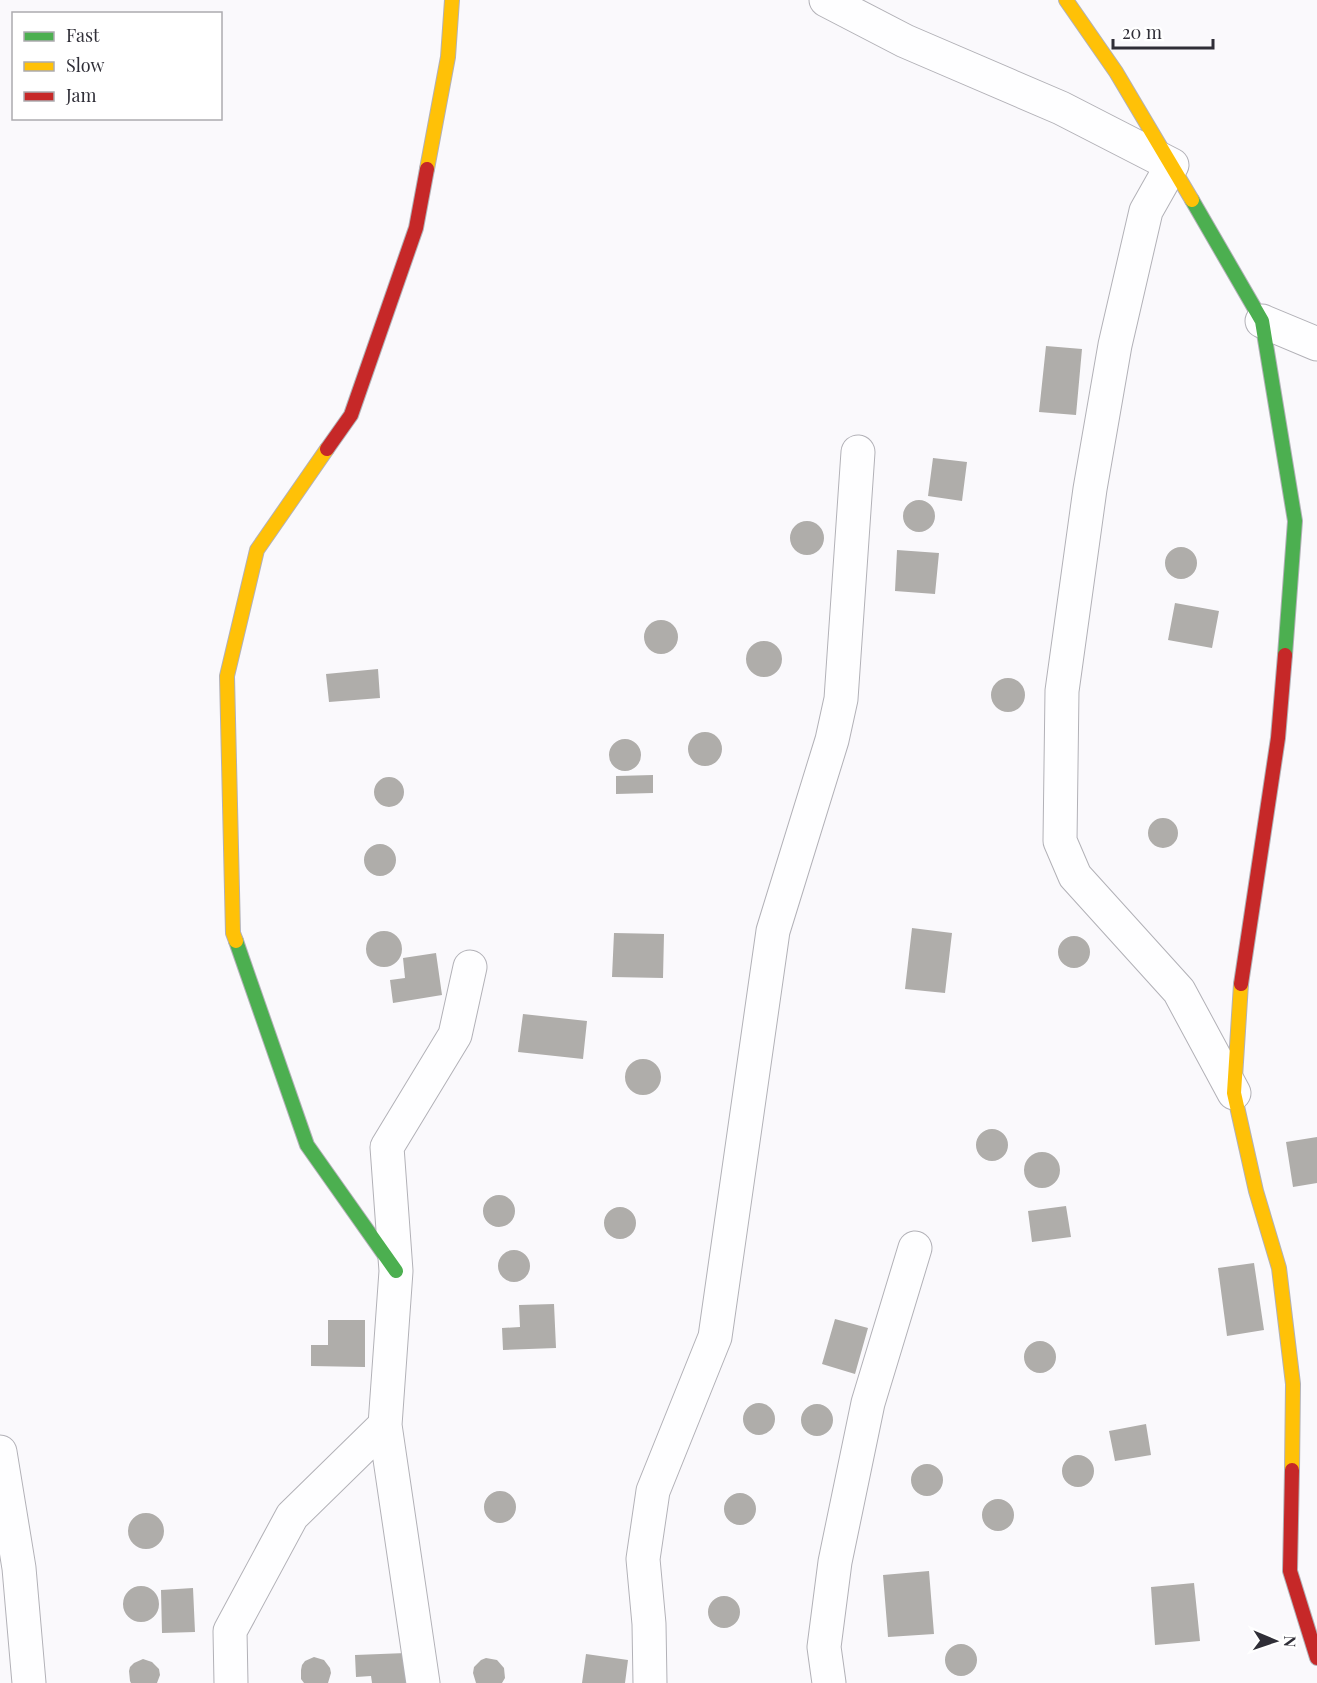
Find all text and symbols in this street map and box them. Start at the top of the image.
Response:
legend [12,12,222,120]
scale bar [1113,12,1214,50]
text: 20 m [1122,20,1162,44]
text: Fast [66,23,100,47]
text: Slow [66,53,104,77]
text: Jam [65,83,96,107]
north arrow [1245,1611,1305,1671]
text: N [1280,1635,1301,1648]

